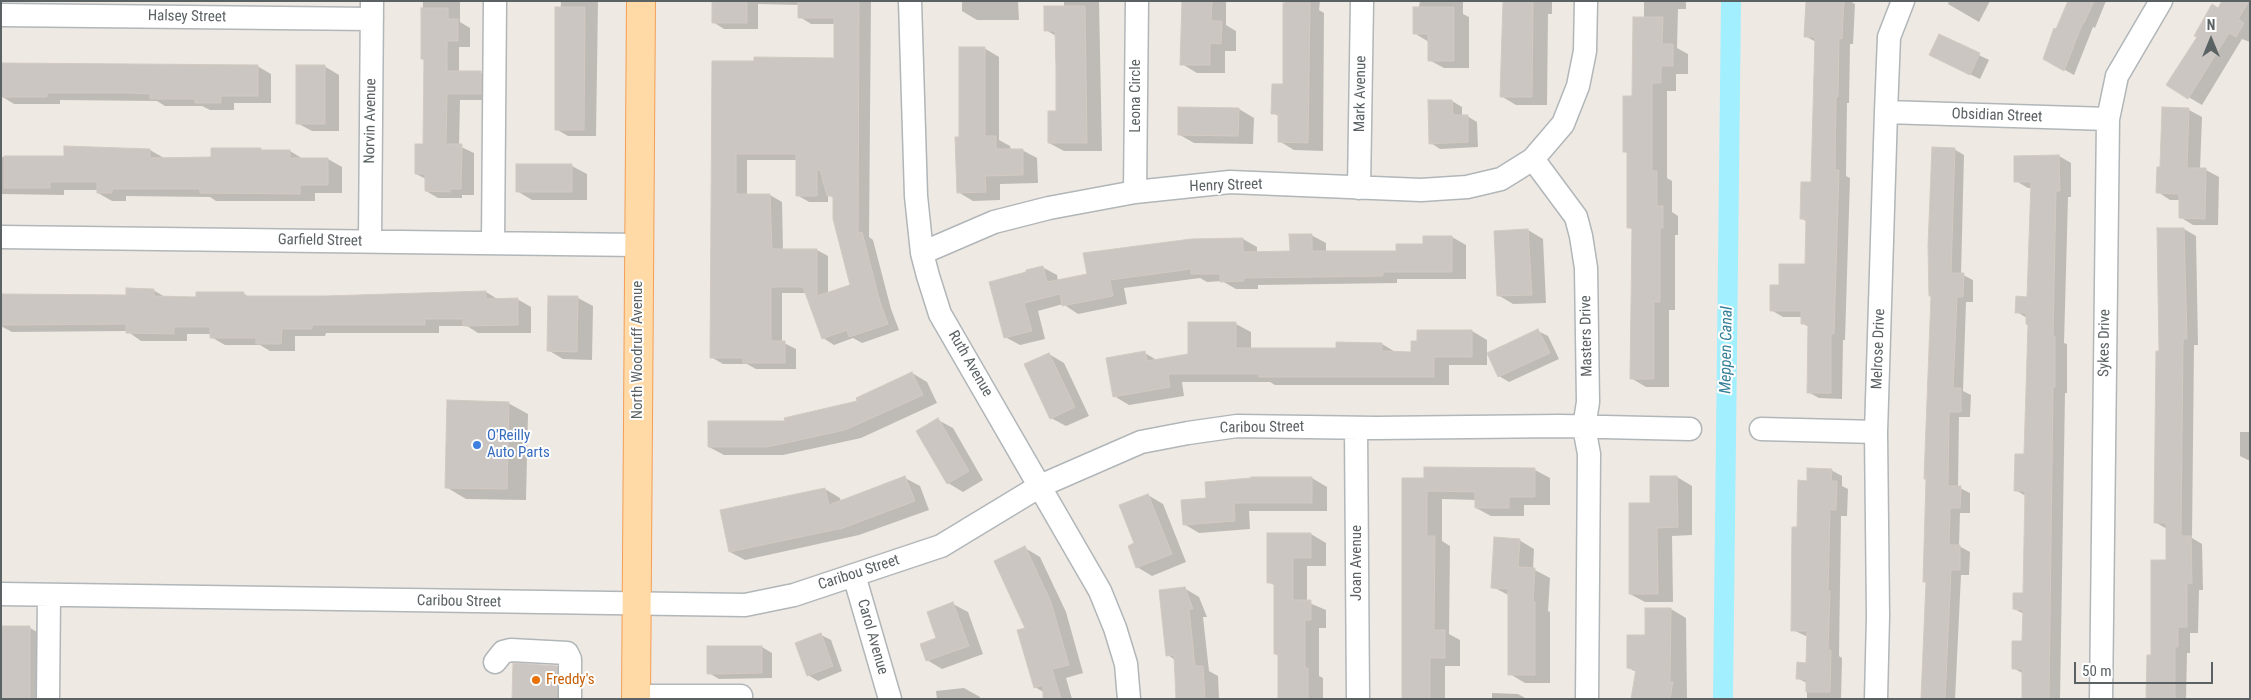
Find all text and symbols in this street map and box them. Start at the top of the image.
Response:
street label: Halsey Street [148,7,226,27]
north arrow [2186,15,2236,65]
text: N [2207,17,2215,33]
street label: Mark Avenue [1351,56,1371,132]
street label: Leona Circle [1127,59,1145,133]
street label: Norvin Avenue [361,78,381,164]
street label: Obsidian Street [1951,105,2043,127]
street label: Henry Street [1189,176,1263,196]
street label: Garfield Street [278,231,362,251]
street label: North Woodruff Avenue [629,281,647,419]
street label: Masters Drive [1577,295,1597,377]
water label: Meppen Canal [1717,306,1737,394]
street label: Melrose Drive [1869,308,1889,390]
street label: Sykes Drive [2095,309,2115,377]
street label: Ruth Avenue [944,328,996,400]
street label: Caribou Street [1220,418,1304,438]
place label: O'Reilly Auto Parts [487,427,550,462]
marker: O'Reilly Auto Parts [471,439,483,451]
street label: Joan Avenue [1348,525,1366,601]
street label: Caribou Street [816,551,902,595]
street label: Caribou Street [417,592,501,612]
street label: Carol Avenue [853,597,891,677]
scale bar [2076,652,2215,684]
text: 50 m [2082,662,2112,680]
place label: Freddy's [546,671,595,689]
marker: Freddy's [530,674,542,686]

